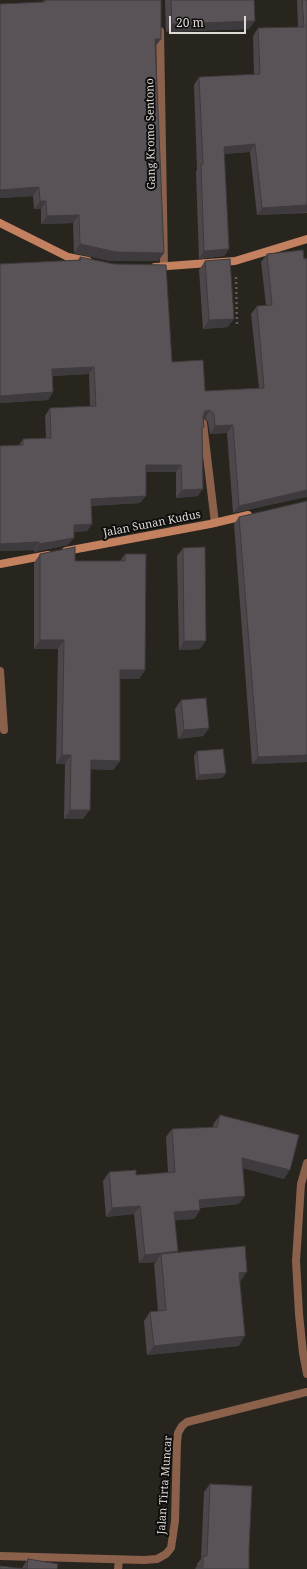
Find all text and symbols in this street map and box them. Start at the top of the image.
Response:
scale bar [171,8,248,34]
text: 20 m [176,14,204,31]
street label: Gang Kromo Sentono [143,78,159,190]
street label: Jalan Sunan Kudus [102,508,202,540]
street label: Jalan Tirta Muncar [155,1435,175,1535]

